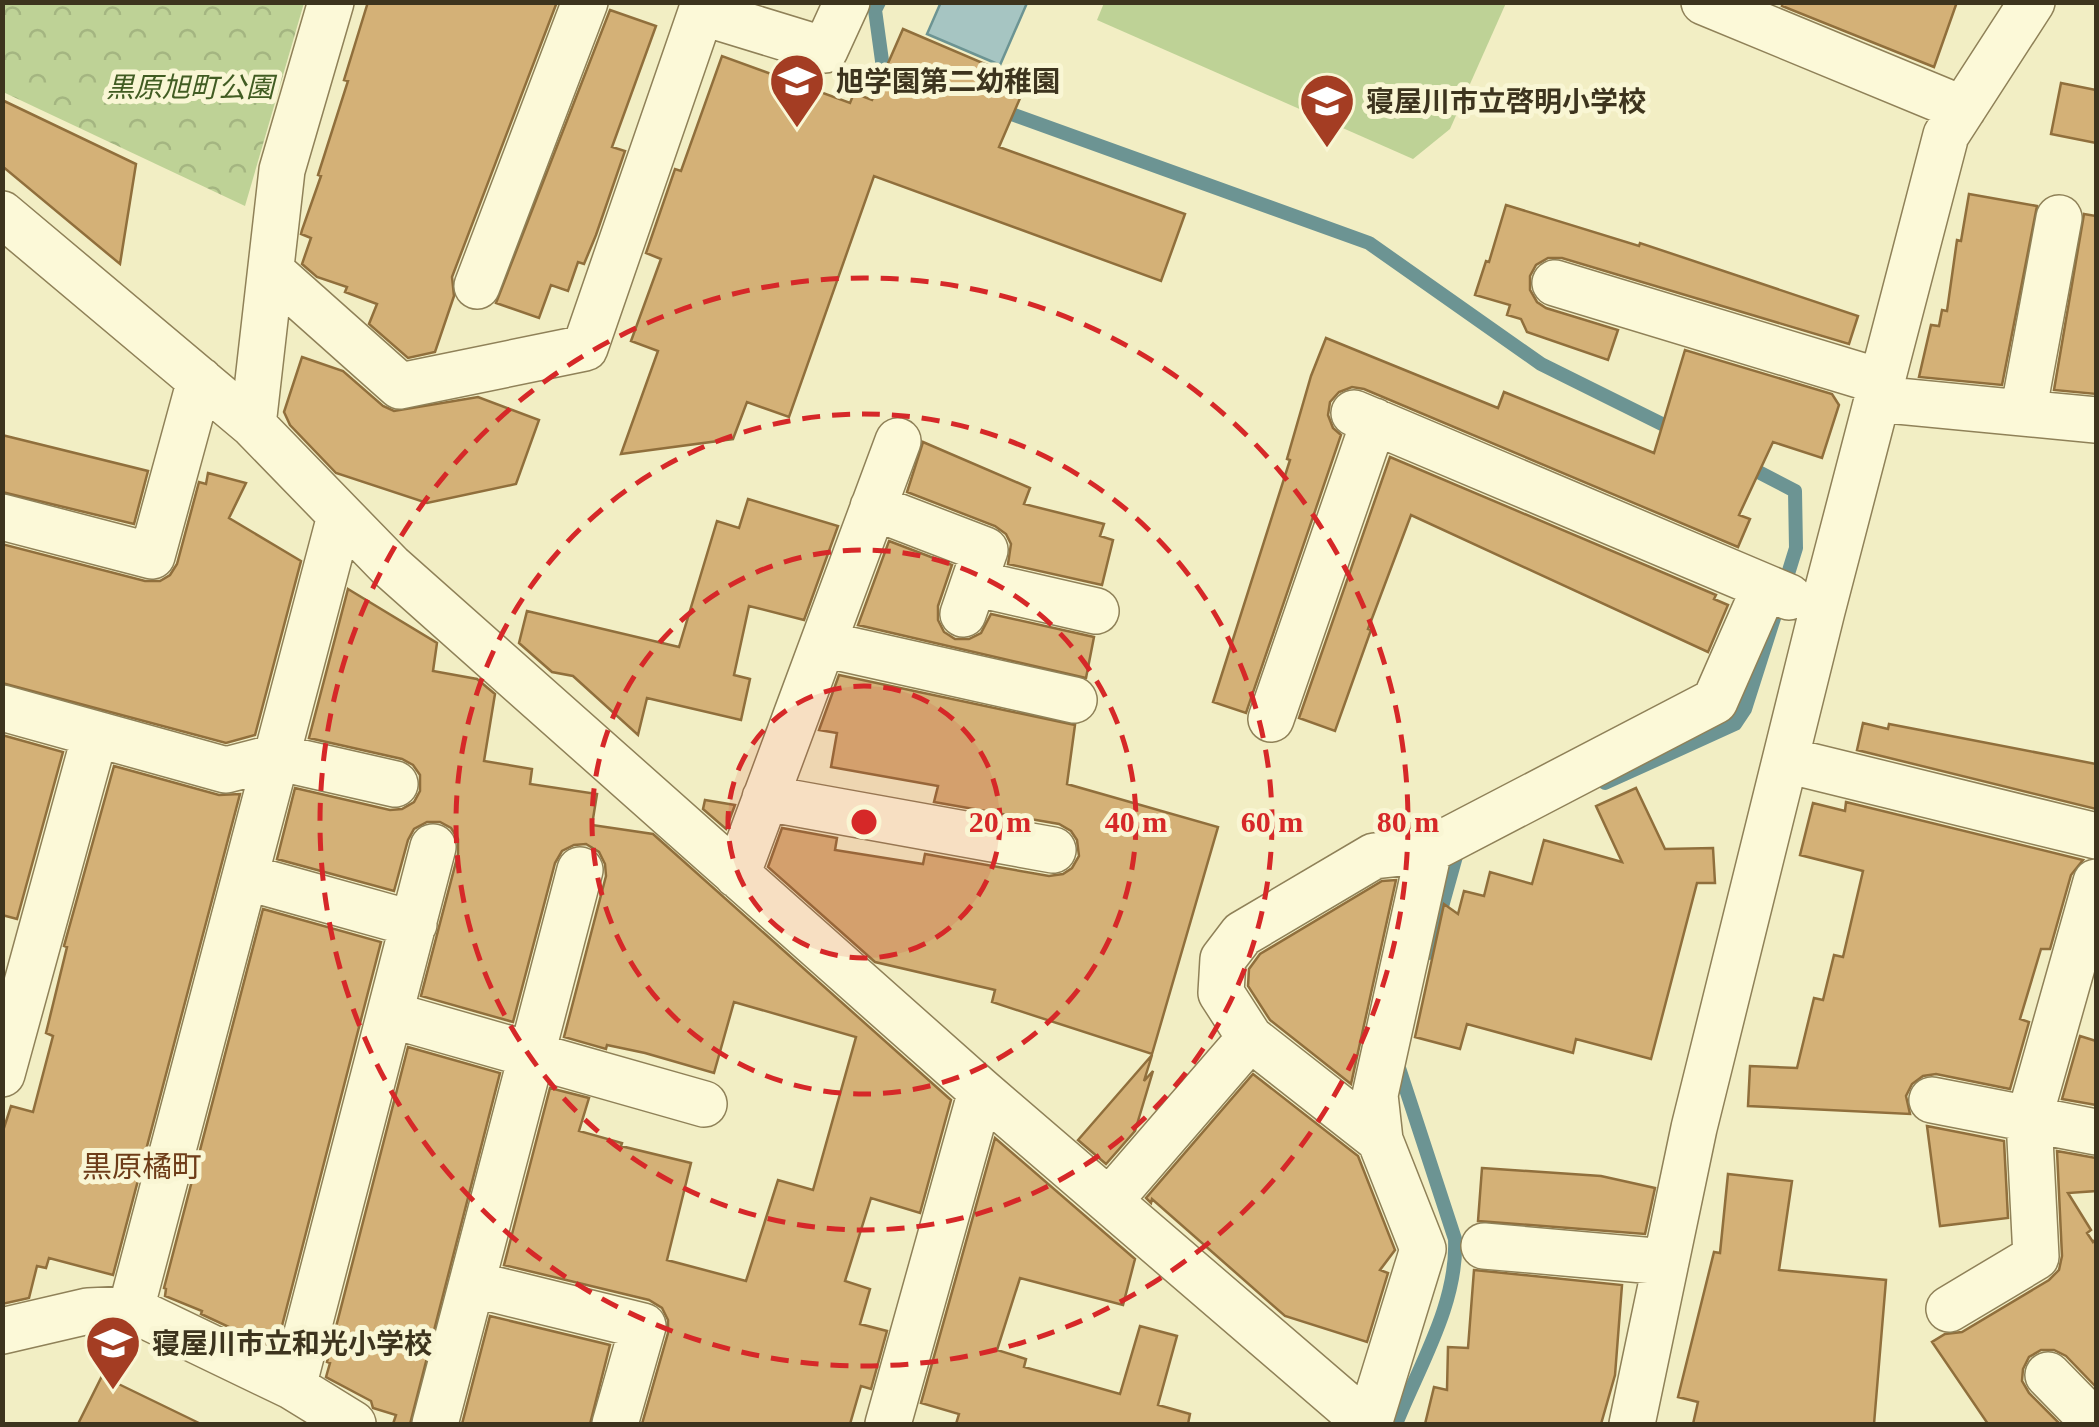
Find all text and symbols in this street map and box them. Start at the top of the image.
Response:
school or university icon: 旭学園第二幼稚園 [767,51,827,130]
place label: 旭学園第二幼稚園 [836,66,1060,97]
school or university icon: 寝屋川市立啓明小学校 [1297,71,1357,150]
park label: 黒原旭町公園 [106,72,278,103]
place label: 寝屋川市立啓明小学校 [1366,86,1646,117]
centre of rings [846,804,882,840]
text: 20 m [969,805,1031,838]
text: 40 m [1105,805,1167,838]
text: 60 m [1241,805,1303,838]
text: 80 m [1377,805,1439,838]
district label: 黒原橘町 [82,1150,202,1183]
school or university icon: 寝屋川市立和光小学校 [83,1313,143,1392]
place label: 寝屋川市立和光小学校 [152,1328,432,1359]

